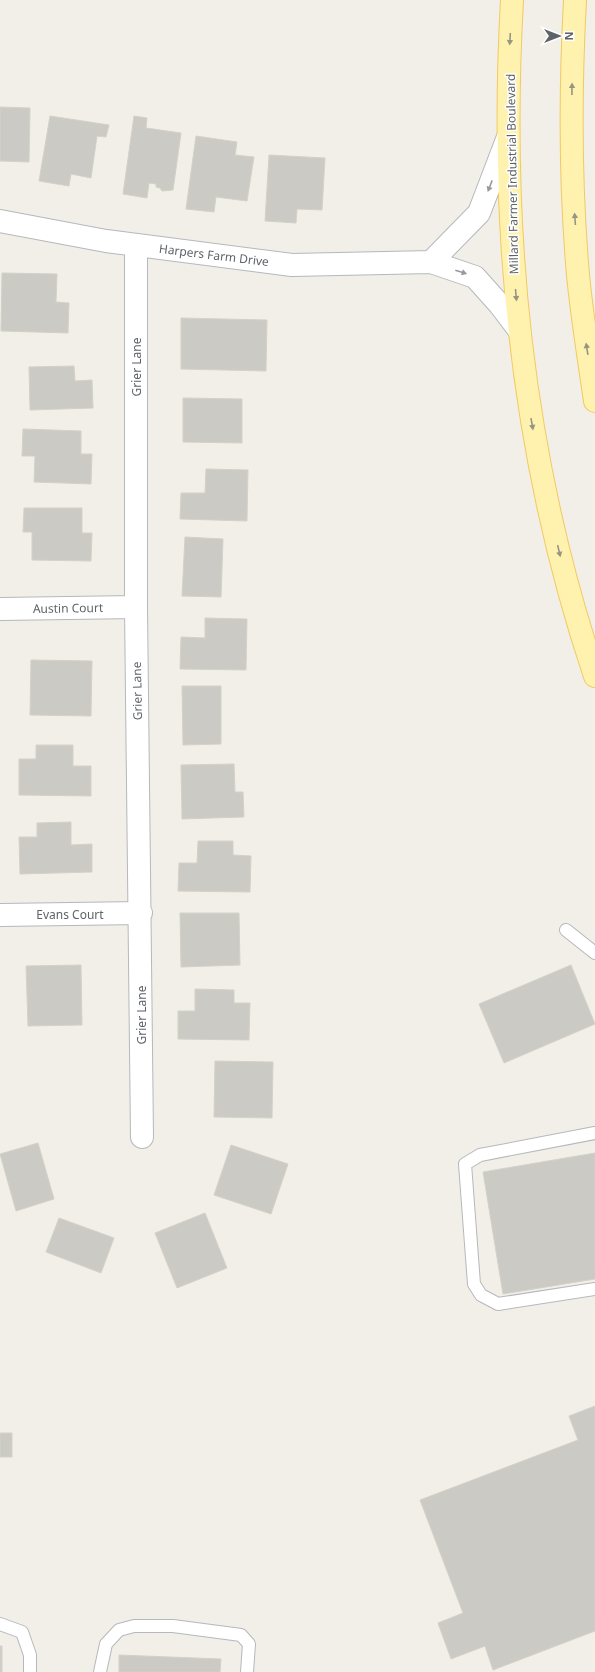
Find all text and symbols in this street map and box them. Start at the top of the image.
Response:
north arrow [539,16,579,56]
text: N [562,32,577,40]
one-way arrow [507,33,514,45]
street label: Millard Farmer Industrial Boulevard [502,74,522,274]
one-way arrow [569,82,575,95]
one-way arrow [486,180,492,192]
one-way arrow [571,213,578,225]
street label: Harpers Farm Drive [158,240,270,270]
one-way arrow [456,270,468,276]
one-way arrow [512,289,519,301]
street label: Grier Lane [128,337,145,396]
one-way arrow [584,343,590,355]
one-way arrow [529,417,535,430]
one-way arrow [556,545,562,557]
street label: Austin Court [33,599,104,617]
street label: Grier Lane [128,661,146,721]
street label: Evans Court [36,906,104,923]
street label: Grier Lane [133,985,150,1044]

